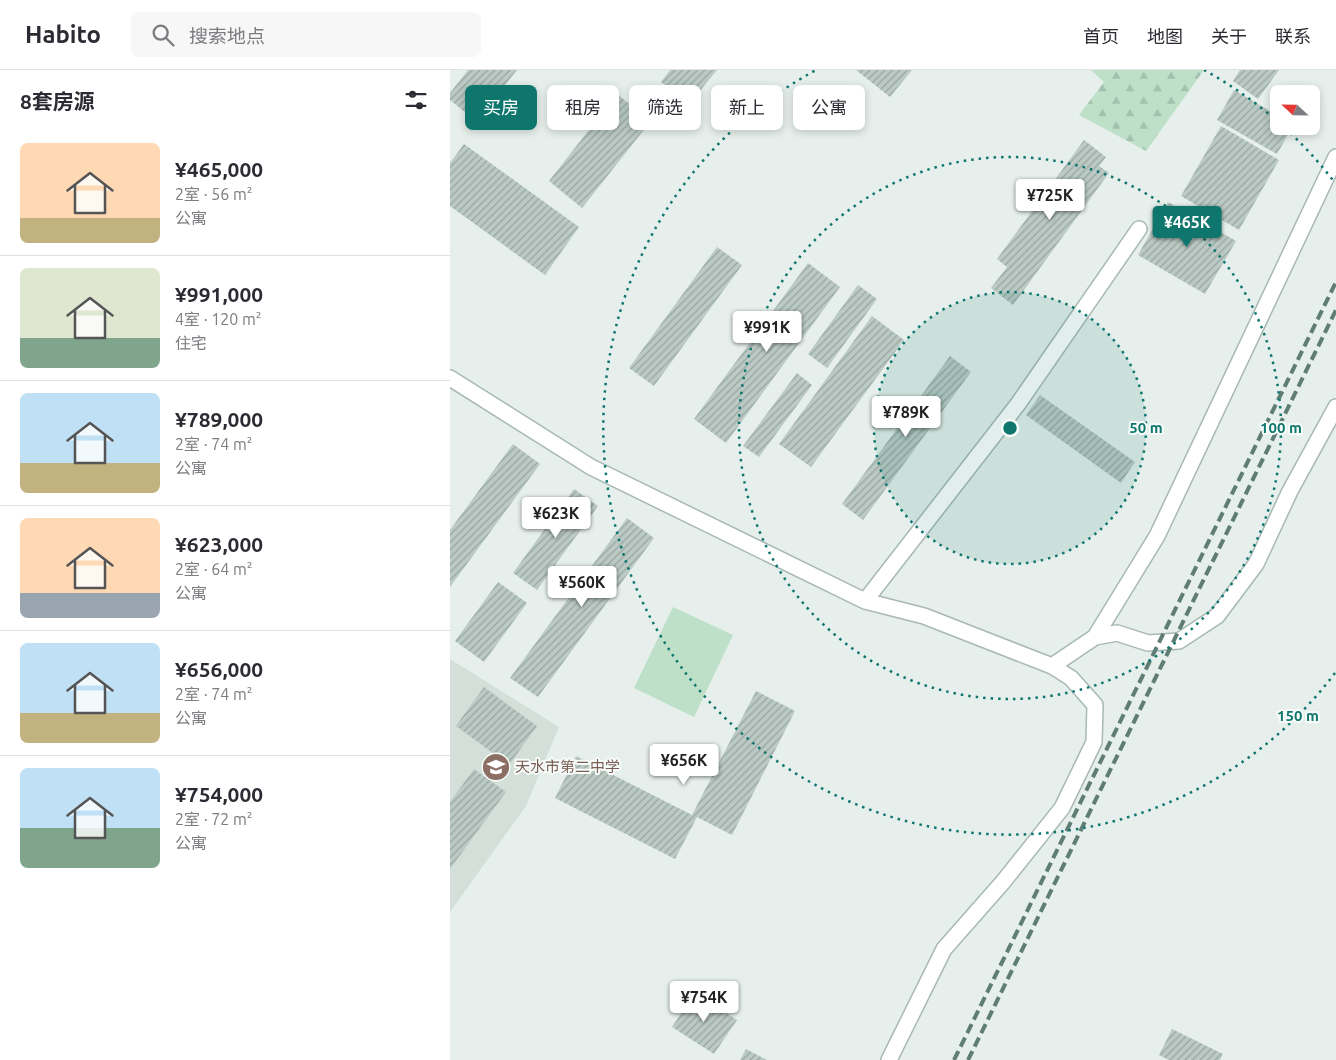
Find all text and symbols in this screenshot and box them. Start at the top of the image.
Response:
search box [131,12,481,57]
text: Habito [25,21,101,48]
icon: search [149,21,177,49]
text: 搜索地点 [189,25,265,47]
text: 首页 [1083,26,1119,46]
text: 地图 [1147,26,1183,46]
text: 关于 [1211,26,1247,46]
text: 联系 [1275,26,1311,46]
chip: 买房 [465,85,537,130]
chip: 租房 [547,85,619,130]
chip: 筛选 [629,85,701,130]
chip: 新上 [711,85,783,130]
chip: 公寓 [793,85,865,130]
north arrow [1270,85,1320,135]
map controls [1270,85,1320,135]
icon: filters [402,86,430,114]
text: 8套房源 [20,89,95,113]
text: ¥465,000 [175,157,263,181]
icon: home [60,163,120,223]
pin: ¥725K [1015,178,1085,221]
text: 2室 · 56 m² [175,185,253,203]
text: ¥725K [1027,186,1073,204]
pin: ¥465K [1152,206,1222,248]
text: 公寓 [175,209,207,227]
text: ¥465K [1164,213,1210,231]
text: ¥991,000 [175,282,263,306]
icon: home [60,288,120,348]
text: 4室 · 120 m² [175,310,262,328]
pin: ¥991K [732,310,802,353]
text: ¥991K [744,318,790,336]
text: 住宅 [175,334,207,352]
pin: ¥789K [871,396,941,438]
text: ¥789K [883,403,929,421]
text: ¥789,000 [175,407,263,431]
icon: home [60,413,120,473]
centre of rings [1001,419,1019,437]
text: 50 m [1129,419,1163,436]
text: 100 m [1260,419,1302,436]
text: 2室 · 74 m² [175,435,253,453]
text: 公寓 [175,459,207,477]
pin: ¥623K [521,496,591,539]
text: ¥623K [533,504,579,522]
text: ¥623,000 [175,532,263,556]
icon: home [60,538,120,598]
text: 2室 · 64 m² [175,560,253,578]
pin: ¥560K [547,566,617,608]
text: ¥560K [559,573,605,591]
text: 公寓 [175,584,207,602]
text: ¥656,000 [175,657,263,681]
icon: home [60,663,120,723]
text: 2室 · 74 m² [175,685,253,703]
text: 150 m [1277,707,1319,724]
text: 公寓 [175,709,207,727]
pin: ¥656K [649,744,719,786]
text: ¥656K [661,751,707,769]
school or university icon: 天水市第二中学 [481,752,511,782]
place label: 天水市第二中学 [515,758,620,775]
text: ¥754,000 [175,782,263,806]
icon: home [60,788,120,848]
text: 2室 · 72 m² [175,810,253,828]
text: 公寓 [175,834,207,852]
pin: ¥754K [669,980,739,1023]
text: ¥754K [681,988,727,1006]

